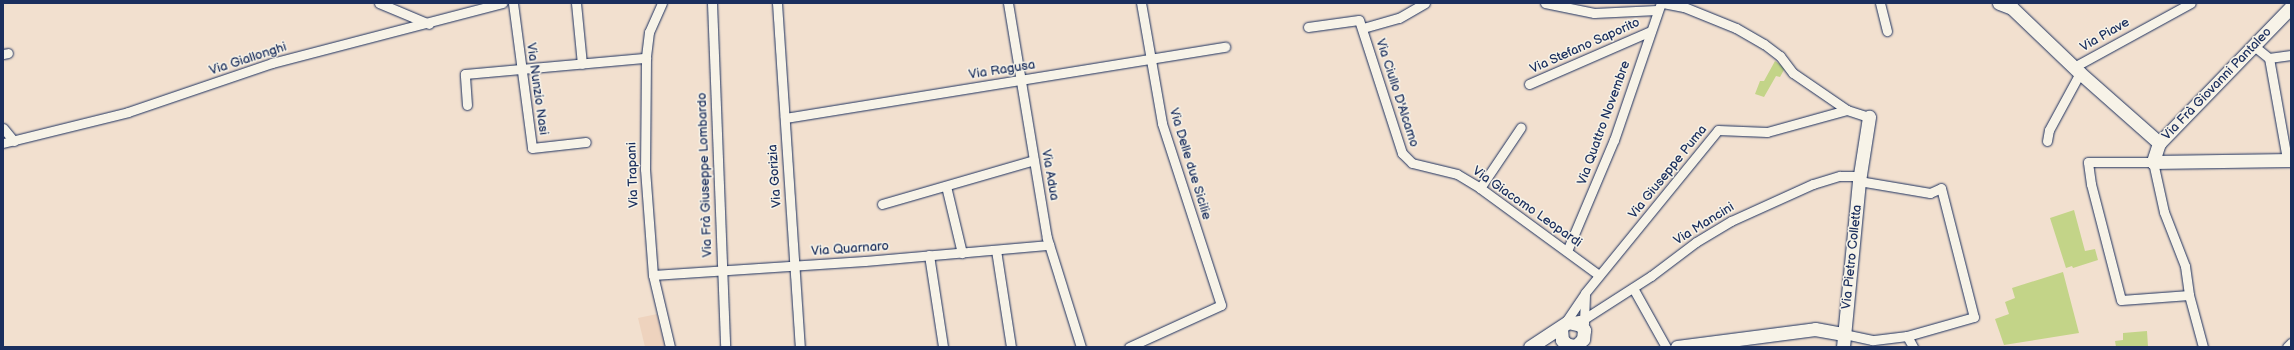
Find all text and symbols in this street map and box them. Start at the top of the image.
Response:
street label: Via Stefano Saporito [1527,15,1643,77]
street label: Via Piave [2078,15,2132,55]
street label: Via Frà Giovanni Pantaleo [2159,24,2275,144]
street label: Via Ciullo D'Alcamo [1372,37,1422,149]
street label: Via Giallonghi [207,39,289,79]
street label: Via Nunzio Nasi [523,42,551,136]
street label: Via Ragusa [968,57,1036,83]
street label: Via Quattro Novembre [1574,59,1634,187]
street label: Via Frà Giuseppe Lombardo [694,92,716,258]
street label: Via Delle due Sicilie [1166,106,1214,222]
street label: Via Giuseppe Puma [1625,122,1711,222]
street label: Via Trapani [624,142,642,208]
street label: Via Gorizia [765,144,785,208]
street label: Via Adua [1038,148,1062,202]
street label: Via Giacomo Leopardi [1469,163,1585,251]
street label: Via Mancini [1671,199,1737,249]
street label: Via Pietro Colletta [1839,204,1865,310]
street label: Via Quarnaro [811,239,889,259]

